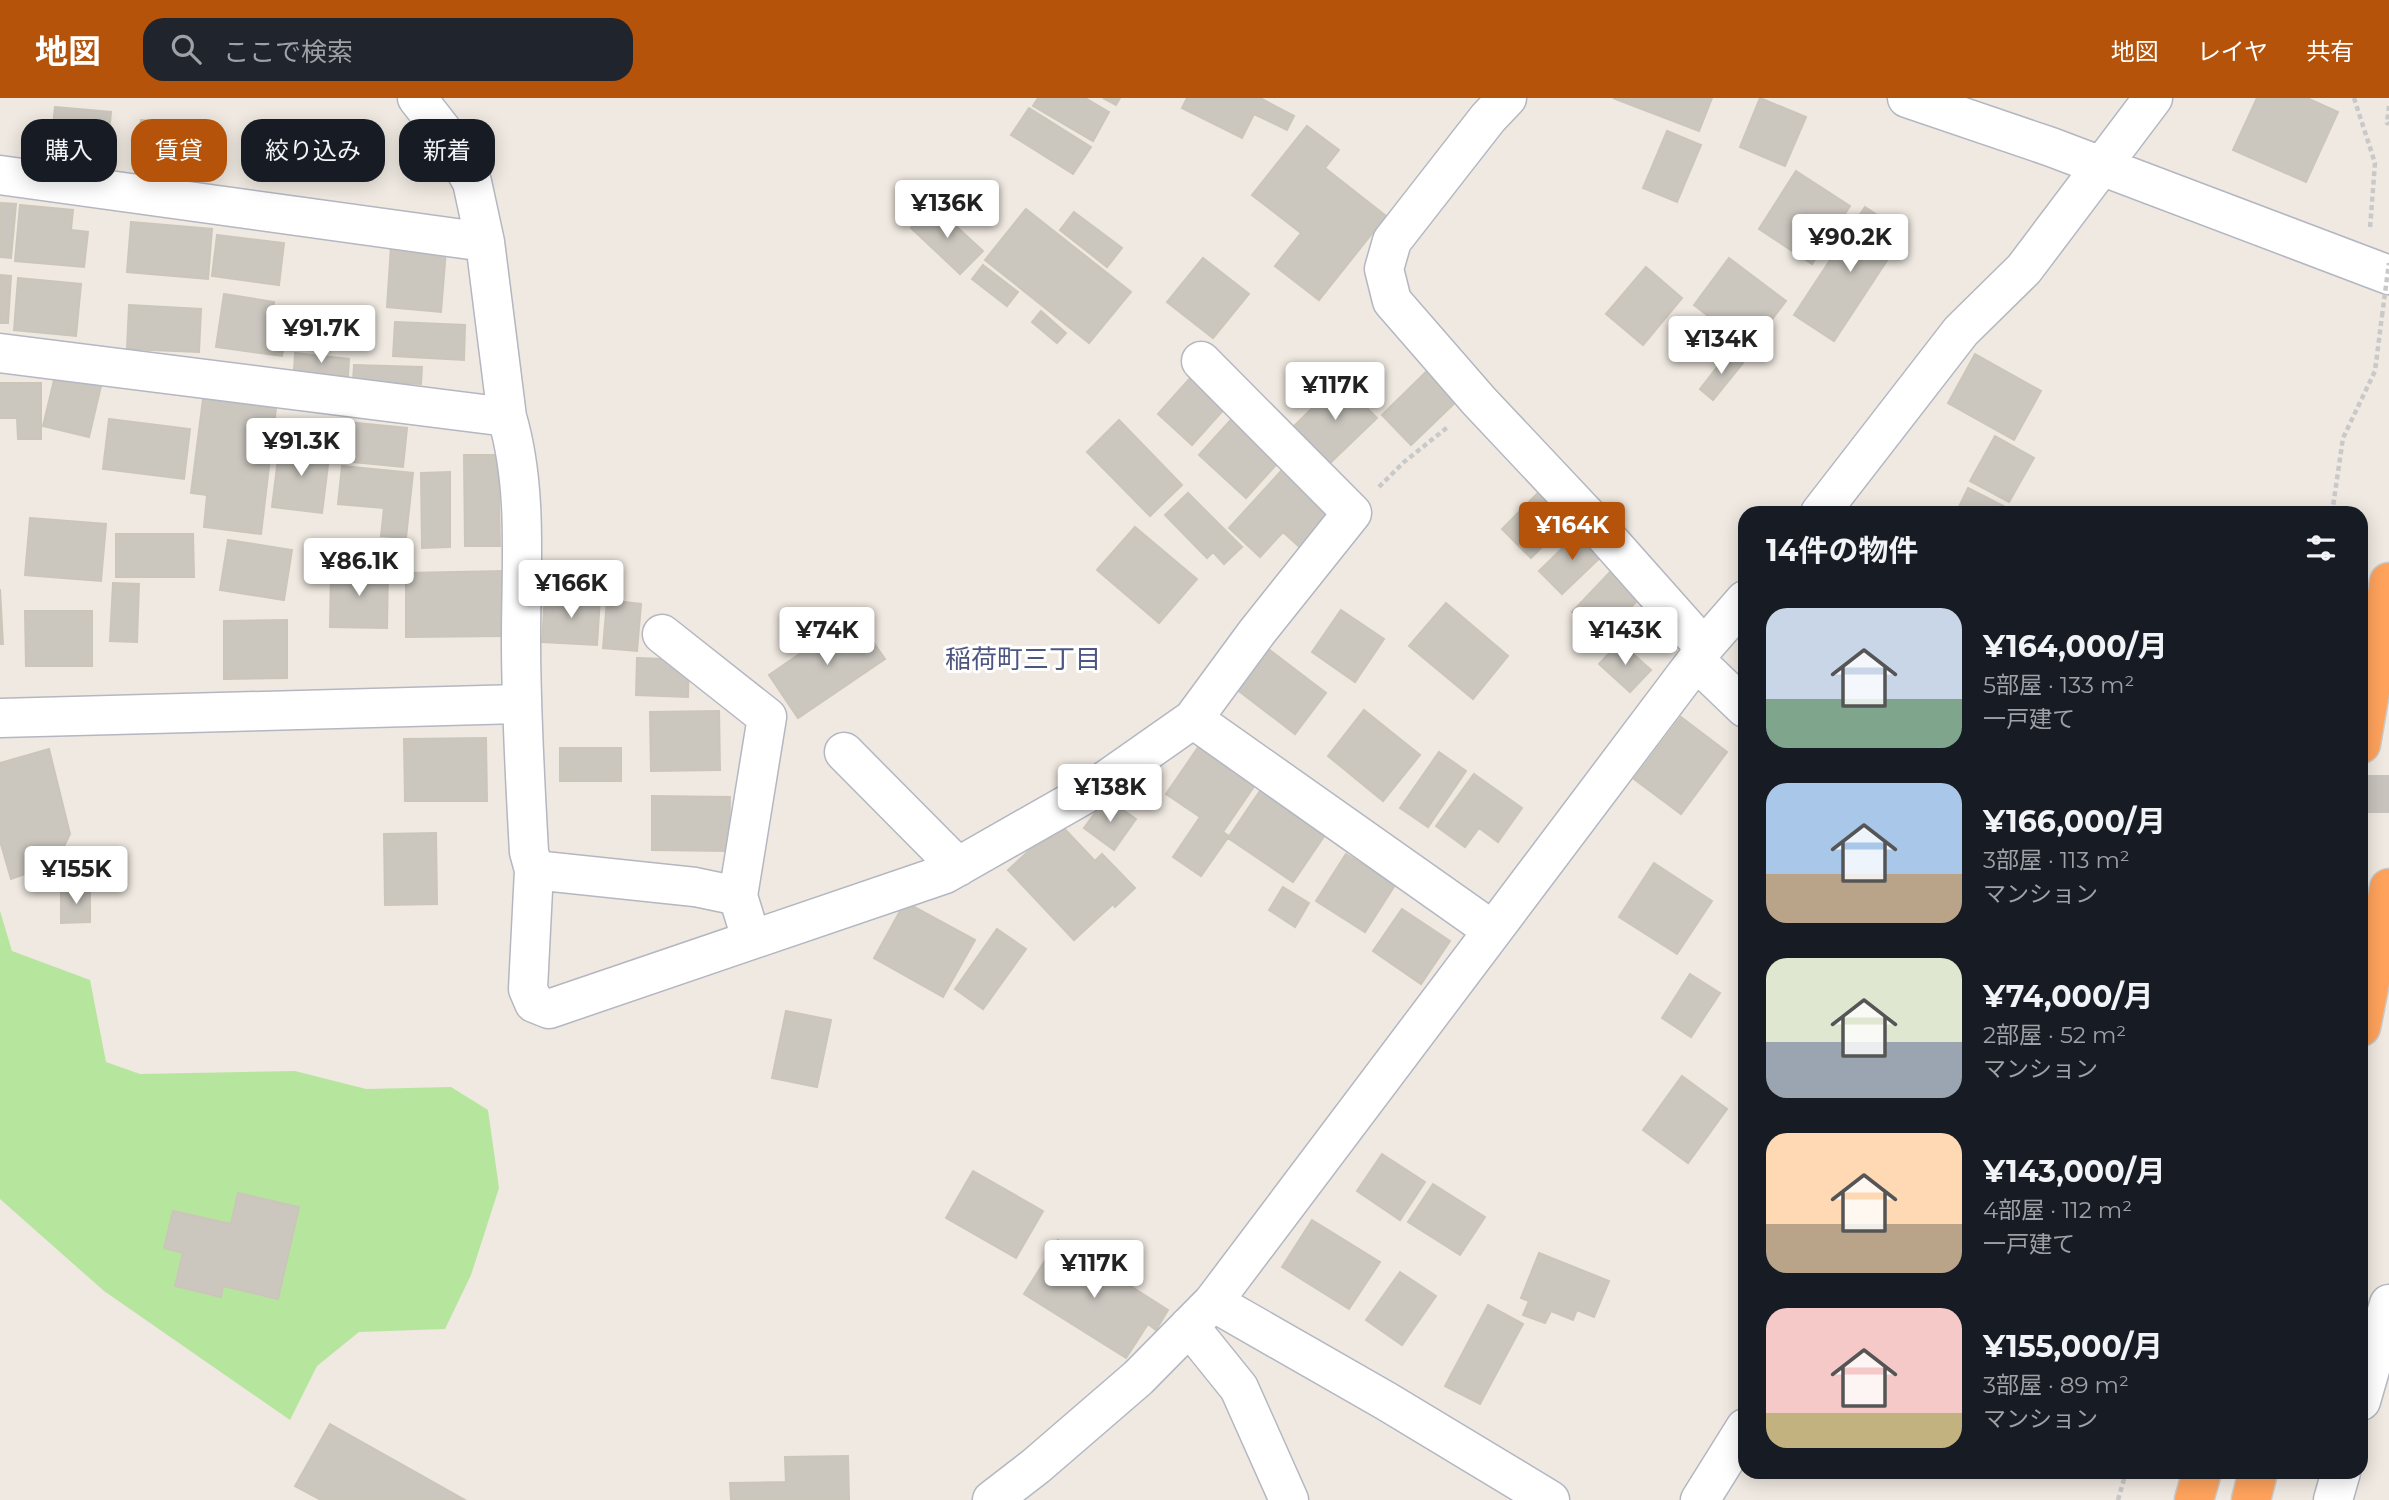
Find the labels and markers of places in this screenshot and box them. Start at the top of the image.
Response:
pin: ¥136K [898,180,996,240]
pin: ¥90.2K [1793,214,1907,274]
pin: ¥91.7K [264,306,378,365]
pin: ¥134K [1672,316,1770,376]
pin: ¥117K [1286,362,1384,422]
pin: ¥91.3K [244,418,358,478]
pin: ¥164K [1523,503,1621,562]
pin: ¥86.1K [302,538,416,598]
pin: ¥166K [522,560,620,620]
pin: ¥74K [786,608,868,667]
pin: ¥143K [1576,608,1674,667]
pin: ¥138K [1061,764,1159,824]
pin: ¥155K [27,846,125,906]
pin: ¥117K [1045,1240,1143,1300]

